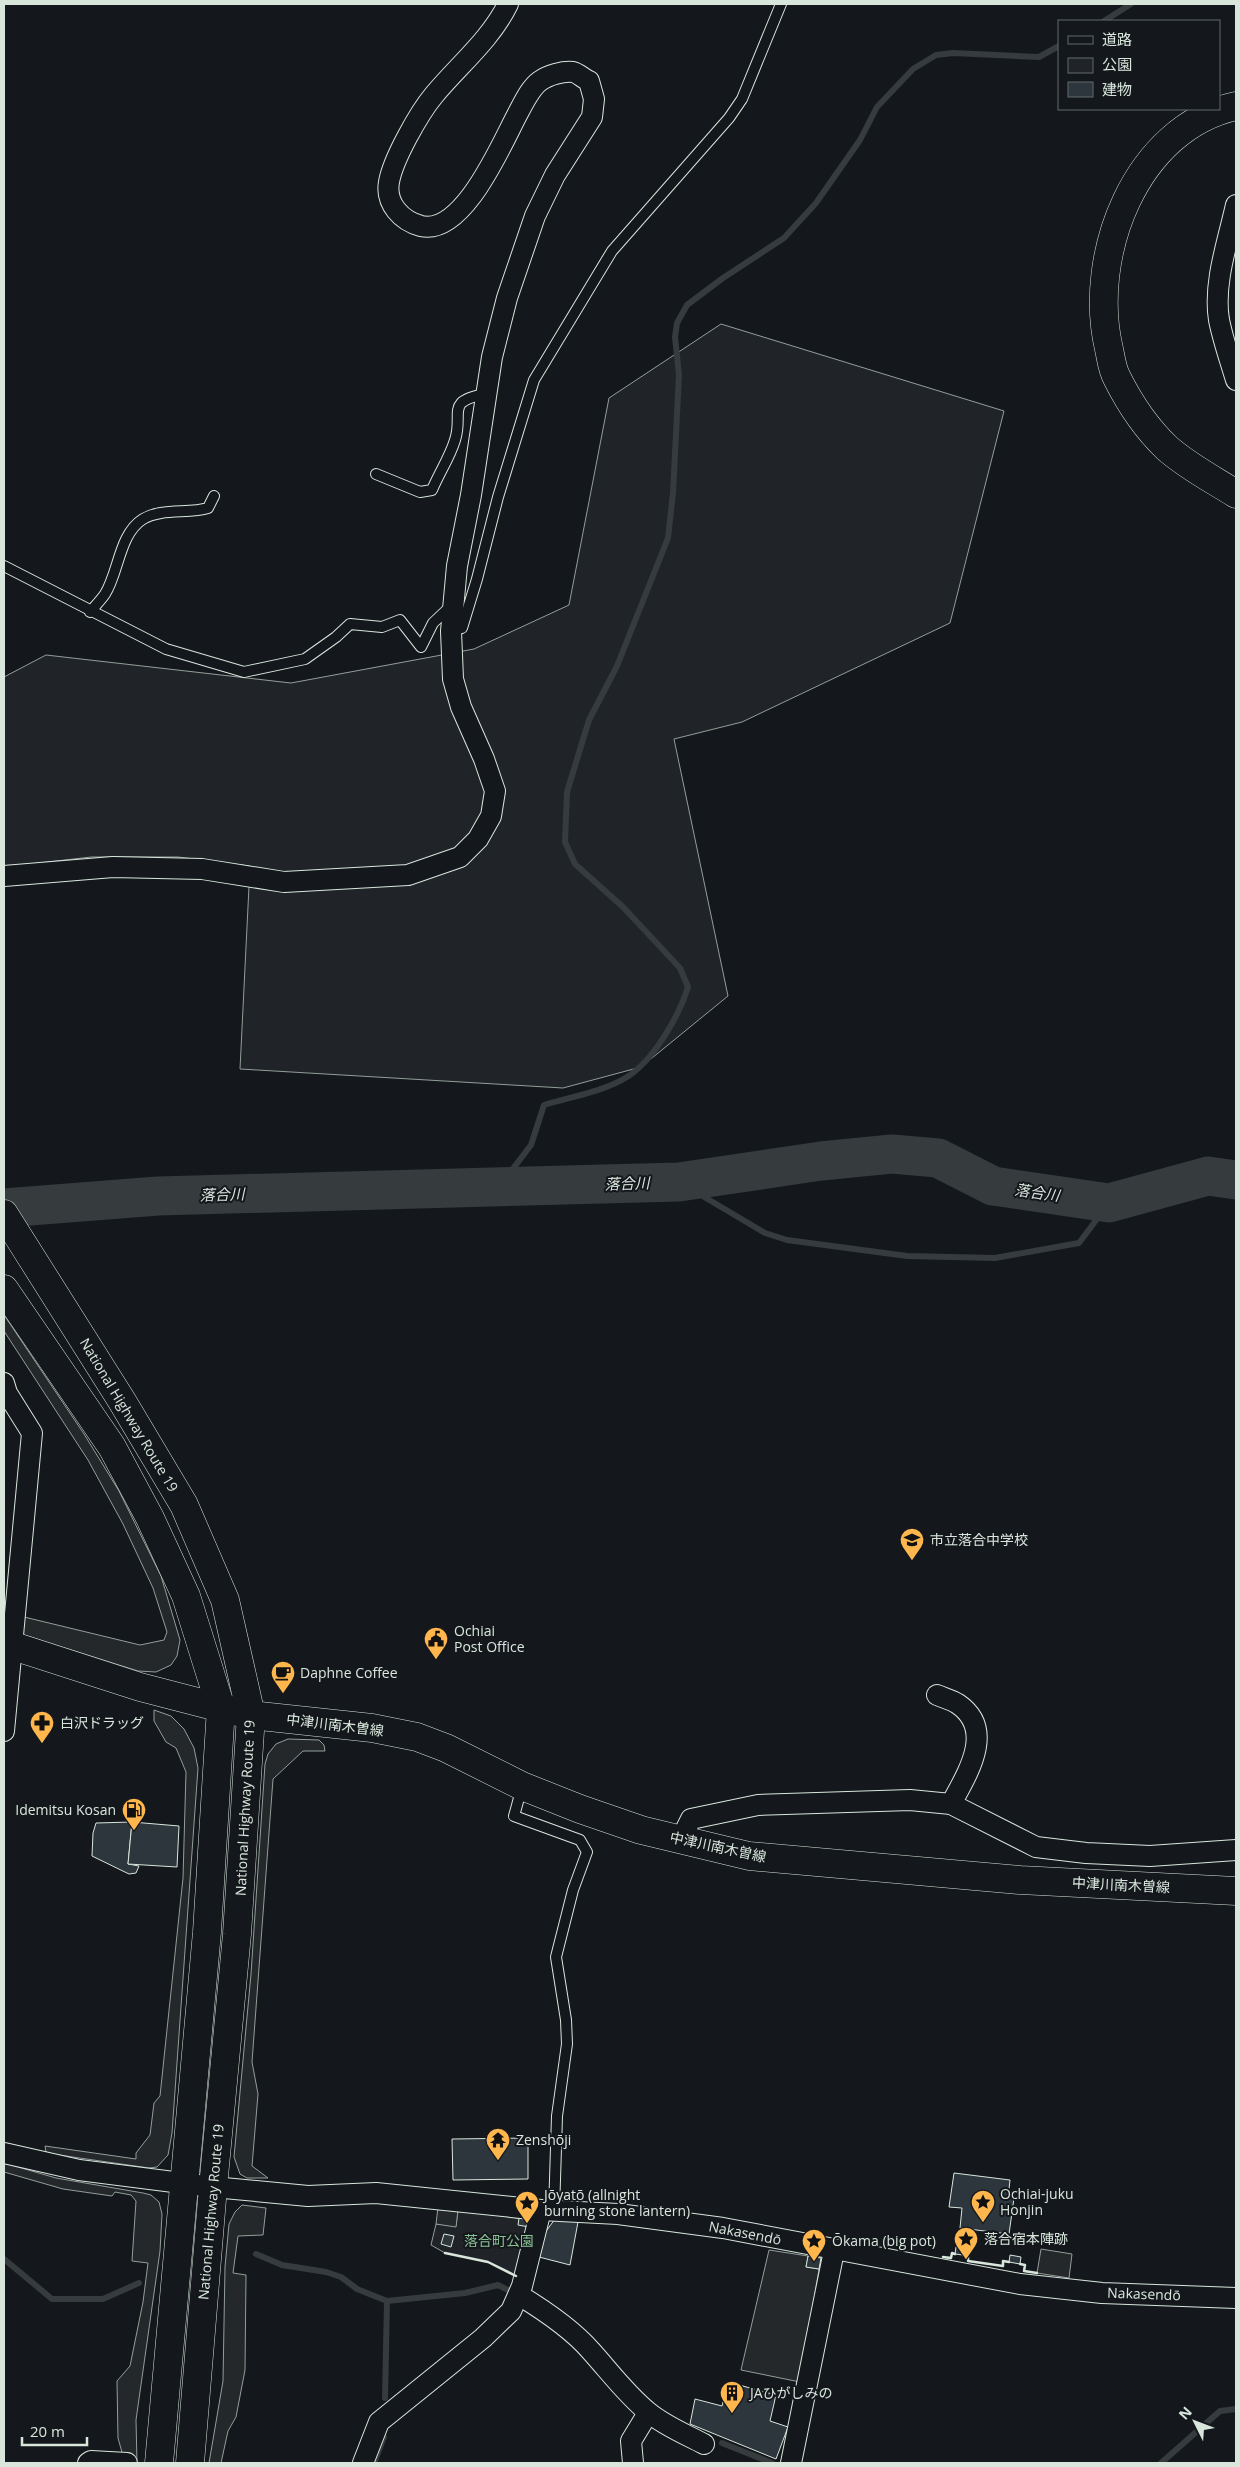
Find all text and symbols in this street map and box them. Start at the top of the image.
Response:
legend [1058,20,1220,110]
text: 道路 [1102,29,1132,49]
text: 公園 [1102,54,1132,74]
text: 建物 [1102,79,1132,99]
water label: 落合川 [604,1172,652,1194]
water label: 落合川 [1013,1179,1063,1205]
water label: 落合川 [199,1183,247,1205]
street label: National Highway Route 19 [76,1334,183,1495]
school or university icon: 市立落合中学校 [899,1527,925,1561]
place label: 市立落合中学校 [930,1530,1028,1549]
place label: Ochiai Post Office [454,1621,525,1656]
public building icon: Ochiai Post Office [423,1626,449,1660]
cafe icon: Daphne Coffee [270,1660,296,1694]
place label: Daphne Coffee [300,1663,398,1682]
street label: 中津川南木曽線 [285,1709,385,1740]
pharmacy icon: 白沢ドラッグ [29,1710,55,1744]
place label: 白沢ドラッグ [60,1713,144,1732]
street label: National Highway Route 19 [230,1719,259,1896]
fuel station icon: Idemitsu Kosan [121,1797,147,1831]
place label: Idemitsu Kosan [15,1800,116,1819]
street label: 中津川南木曽線 [668,1827,768,1866]
street label: 中津川南木曽線 [1072,1872,1170,1897]
street label: National Highway Route 19 [193,2123,228,2301]
temple icon: Zenshōji [485,2127,511,2161]
place label: Zenshōji [516,2130,571,2149]
place label: Ochiai-juku Honjin [1000,2184,1074,2219]
place label: Jōyatō (allnight burning stone lantern) [542,2185,690,2220]
place icon: Ochiai-juku Honjin [970,2189,996,2223]
place icon: Jōyatō (allnight burning stone lantern) [514,2190,540,2224]
street label: Nakasendō [707,2216,783,2249]
place icon: 落合宿本陣跡 [953,2226,979,2260]
place icon: Ōkama (big pot) [801,2228,827,2262]
place label: 落合宿本陣跡 [984,2229,1068,2248]
park label: 落合町公園 [464,2231,534,2250]
place label: Ōkama (big pot) [832,2231,936,2250]
street label: Nakasendō [1107,2283,1181,2304]
building icon: JAひがしみの [719,2380,745,2414]
place label: JAひがしみの [748,2383,833,2402]
north arrow [1170,2397,1220,2447]
text: N [1174,2402,1196,2424]
scale bar [22,2414,88,2446]
text: 20 m [30,2421,65,2441]

